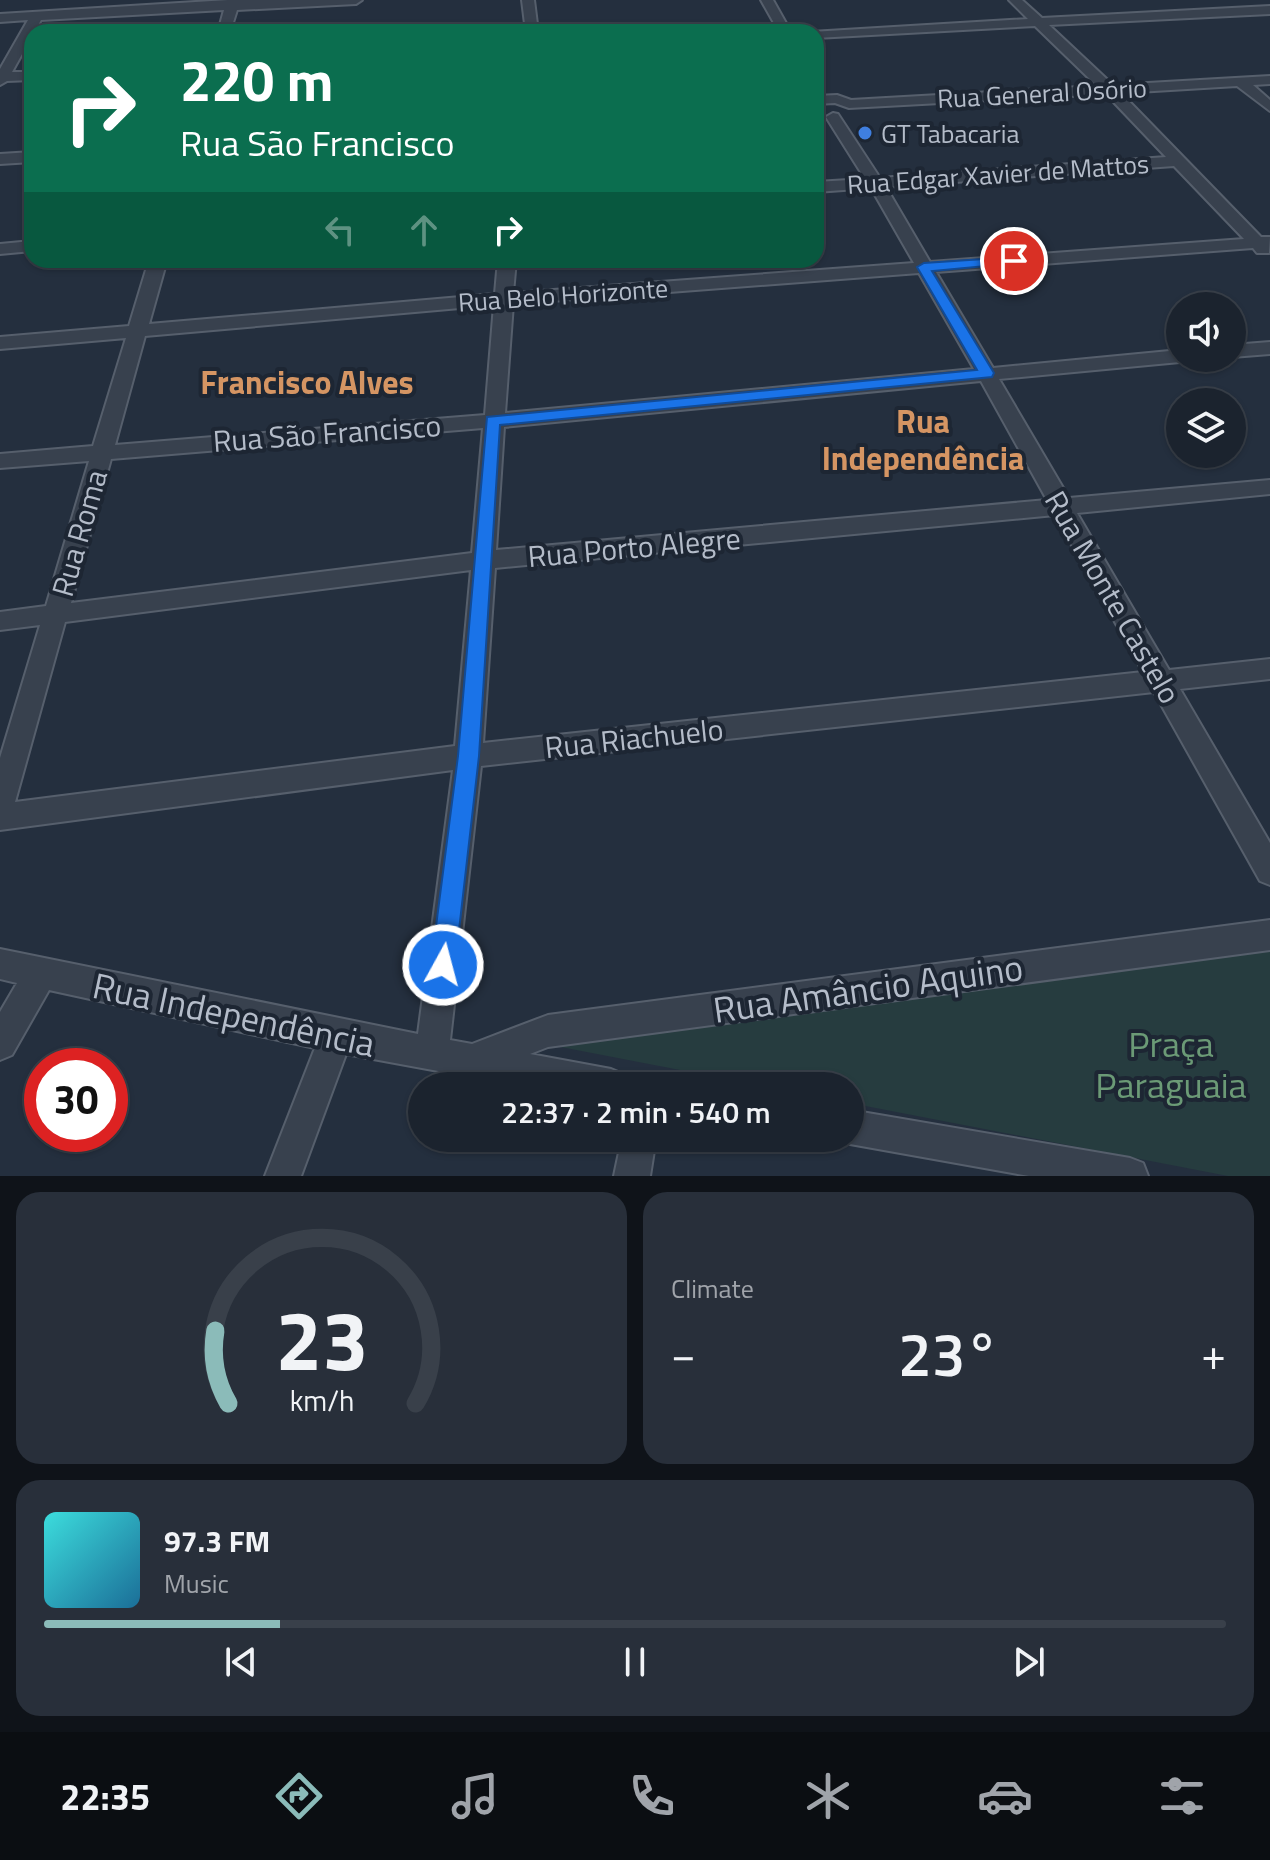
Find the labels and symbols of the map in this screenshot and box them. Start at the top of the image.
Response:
street label: Rua General Osório [936,68,1148,118]
place label: GT Tabacaria [881,114,1020,153]
marker: GT Tabacaria [856,124,874,142]
street label: Rua Edgar Xavier de Mattos [846,144,1150,204]
pin [980,227,1048,295]
street label: Rua Belo Horizonte [457,268,669,322]
district label: Francisco Alves [200,358,414,406]
district label: Rua Independência [822,397,1024,482]
street label: Rua São Francisco [211,402,443,464]
street label: Rua Roma [39,464,119,602]
street label: Rua Monte Castelo [1033,482,1193,712]
street label: Rua Porto Alegre [526,515,742,579]
street label: Rua Riachuelo [543,706,725,770]
position arrow [401,923,485,1007]
street label: Rua Amâncio Aquino [710,939,1026,1037]
street label: Rua Independência [88,957,380,1071]
park label: Praça Paraguaia [1095,1016,1247,1112]
speed limit sign: 30 [24,1048,128,1152]

